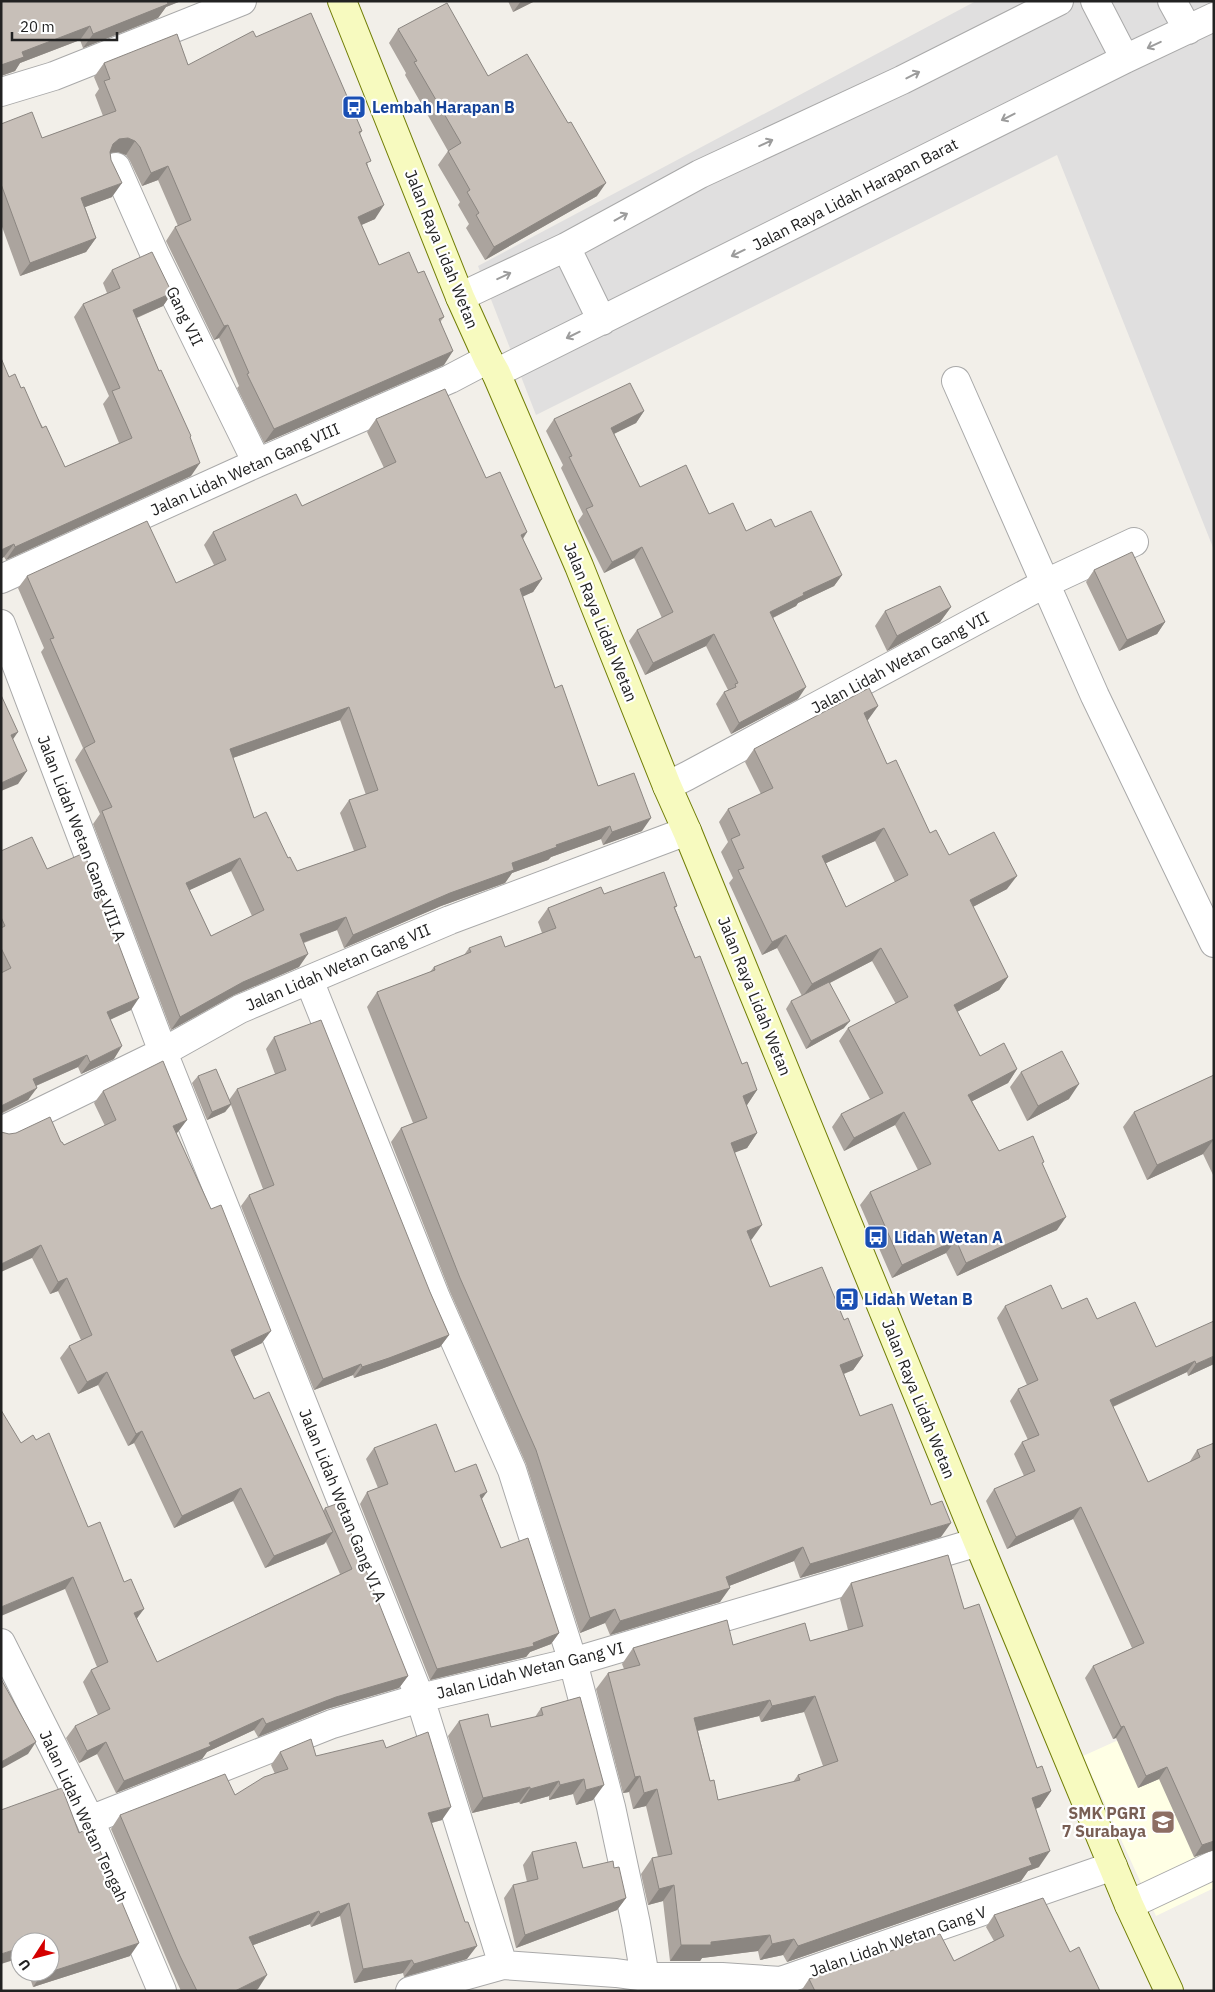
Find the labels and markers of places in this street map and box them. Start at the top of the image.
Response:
bus stop icon: Lembah Harapan B [341,94,367,120]
place label: Lembah Harapan B [372,97,515,117]
bus stop icon: Lidah Wetan A [863,1224,889,1250]
place label: Lidah Wetan A [894,1227,1003,1247]
bus stop icon: Lidah Wetan B [834,1286,860,1312]
place label: Lidah Wetan B [864,1289,973,1309]
place label: SMK PGRI 7 Surabaya [1062,1803,1146,1841]
school or university icon: SMK PGRI 7 Surabaya [1150,1809,1176,1835]

